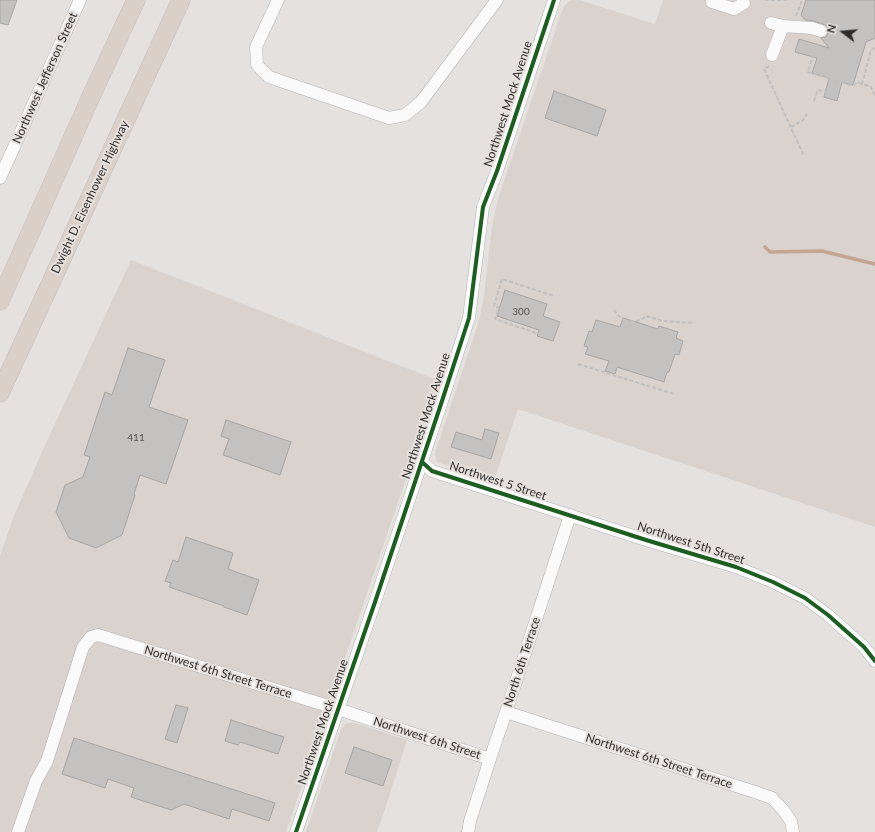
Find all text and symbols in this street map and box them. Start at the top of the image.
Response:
street label: Northwest Jefferson Street [9,10,81,146]
north arrow [823,12,863,52]
text: N [824,23,838,34]
street label: Northwest Mock Avenue [481,39,535,169]
street label: Dwight D. Eisenhower Highway [48,118,132,276]
house number: 300 [512,306,530,318]
street label: Northwest Mock Avenue [399,351,453,481]
house number: 411 [127,432,145,444]
street label: Northwest 5 Street [448,459,548,503]
street label: Northwest 5th Street [636,519,746,567]
street label: North 6th Terrace [501,615,543,709]
street label: Northwest 6th Street Terrace [142,643,294,701]
street label: Northwest Mock Avenue [295,657,351,787]
street label: Northwest 6th Street [372,714,482,762]
street label: Northwest 6th Street Terrace [584,730,734,792]

